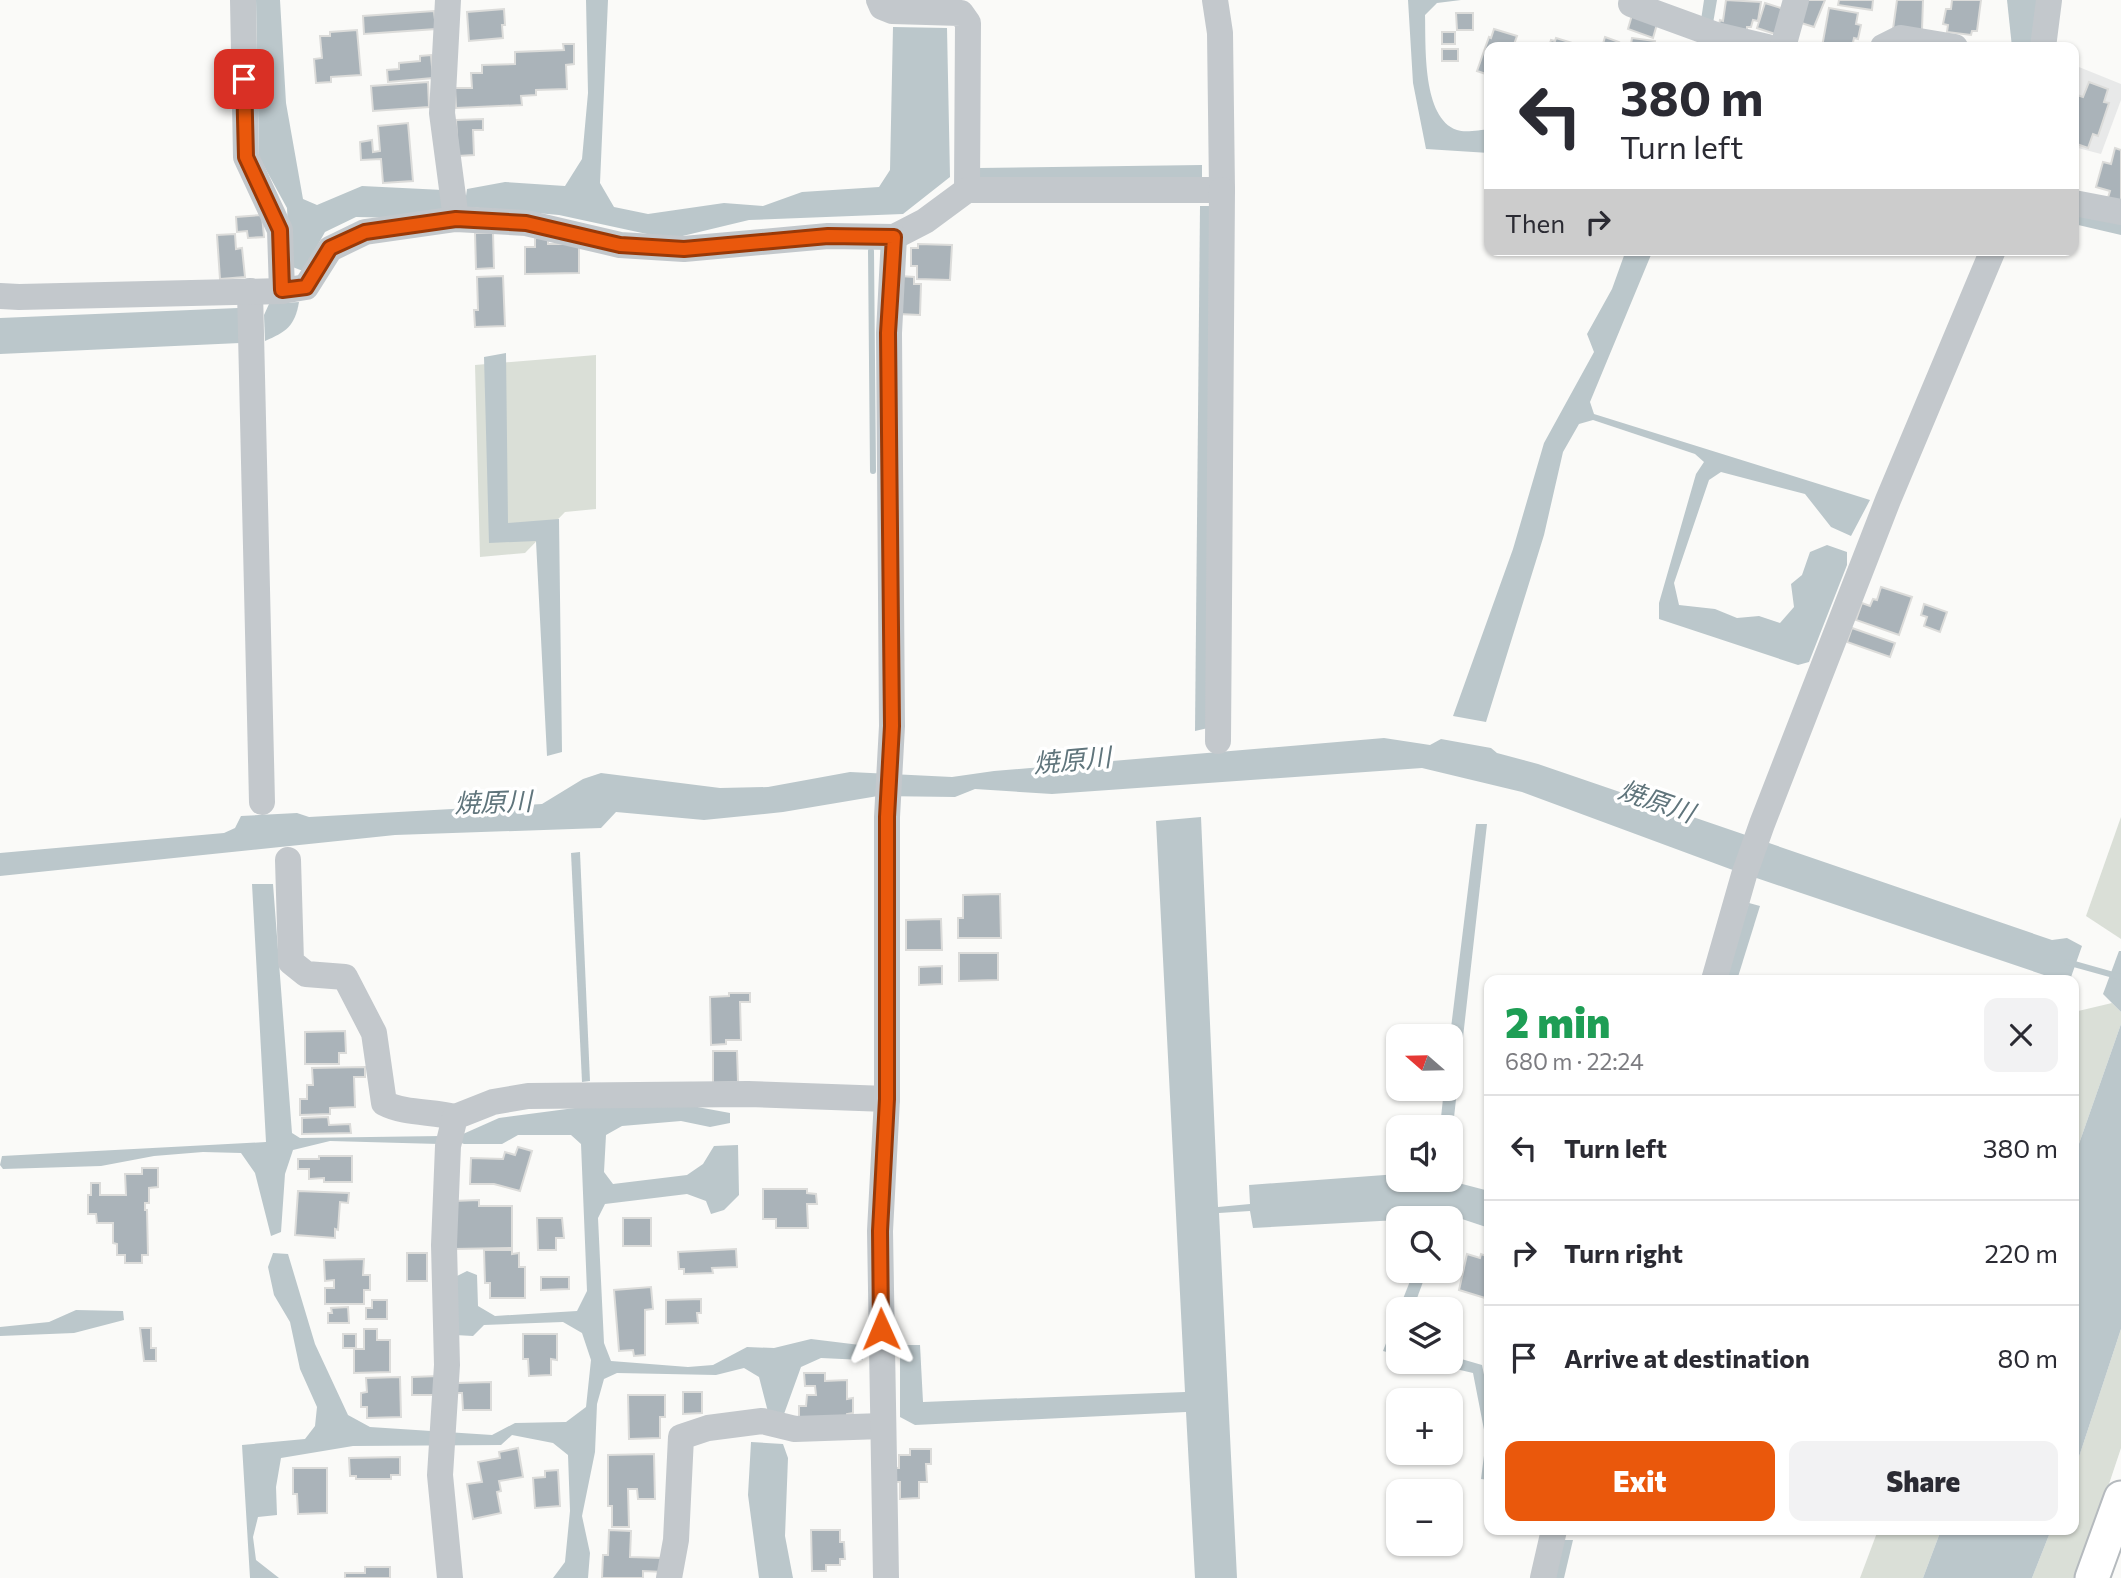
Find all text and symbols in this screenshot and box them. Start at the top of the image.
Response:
pin [214,49,274,109]
icon: arrive [225,60,263,98]
text: 380 m [1620,66,1764,126]
icon: left [1505,70,1596,161]
text: Turn left [1620,126,1744,166]
icon: right [1579,203,1617,241]
text: Then [1505,207,1565,238]
water label: 焼原川 [1032,740,1115,778]
water label: 焼原川 [1615,773,1702,828]
water label: 焼原川 [453,784,536,818]
text: 2 min [1505,995,1611,1047]
button: close [1984,998,2058,1072]
north arrow [1386,1024,1463,1101]
map controls [1386,1024,1463,1556]
text: 680 m · 22:24 [1505,1047,1644,1075]
button: sound [1386,1115,1463,1192]
icon: left [1505,1129,1543,1167]
text: Turn left [1564,1132,1667,1163]
text: 380 m [1983,1132,2058,1163]
button: search [1386,1206,1463,1283]
icon: right [1505,1234,1543,1272]
text: Turn right [1564,1237,1683,1268]
text: 220 m [1985,1237,2058,1268]
position arrow [844,1292,918,1366]
button: layers [1386,1297,1463,1374]
icon: arrive [1505,1339,1543,1377]
text: Arrive at destination [1564,1342,1810,1373]
text: 80 m [1998,1342,2058,1373]
button: + [1386,1388,1463,1465]
button: Exit [1505,1441,1775,1521]
button: Share [1789,1441,2058,1521]
button: − [1386,1479,1463,1556]

